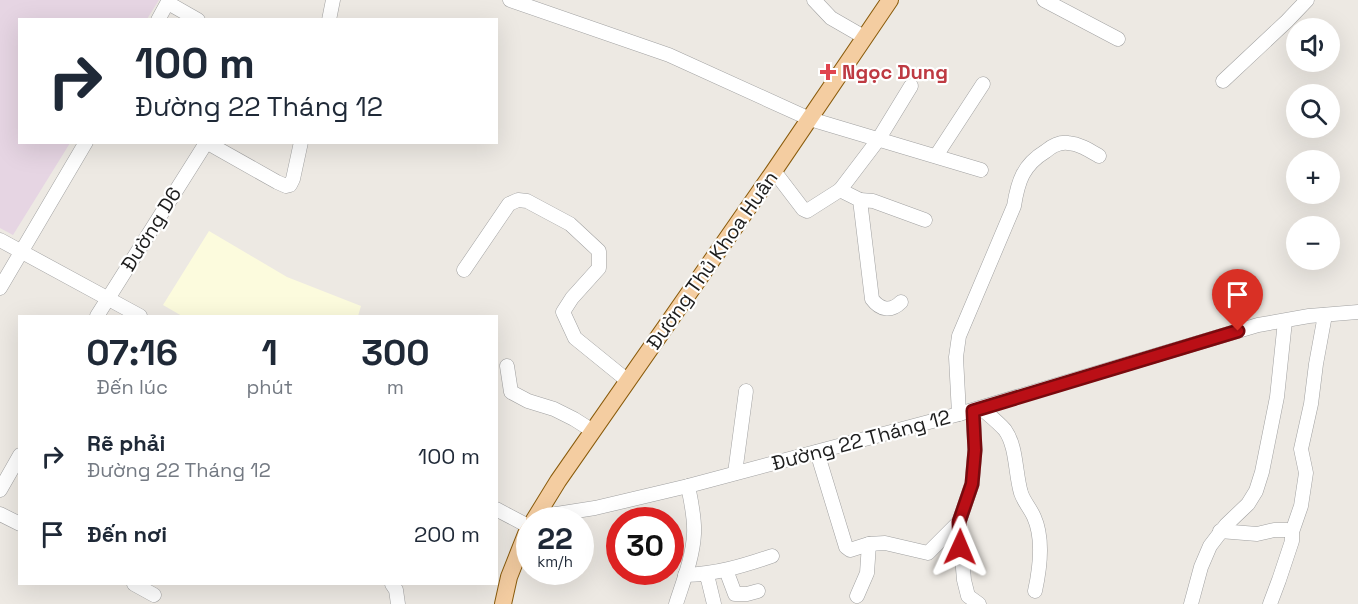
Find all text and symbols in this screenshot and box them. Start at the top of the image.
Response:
map controls [1286,18,1340,270]
button: sound [1286,18,1340,72]
text: 100 m [135,37,255,90]
icon: right [36,42,114,120]
place label: Ngọc Dung [842,59,948,85]
marker: Ngọc Dung [819,63,837,81]
button: search [1286,84,1340,138]
text: Đường 22 Tháng 12 [135,89,383,124]
button: + [1286,150,1340,204]
street label: Đường Thủ Khoa Huân [641,166,783,354]
street label: Đường D6 [115,182,187,276]
button: − [1286,216,1340,270]
pin [1212,269,1263,331]
icon: arrive [1221,278,1254,311]
text: 07:16 [86,330,178,376]
text: 1 [261,330,278,376]
text: 300 [361,330,430,376]
text: Đến lúc [96,374,168,400]
text: phút [246,374,293,400]
text: m [387,374,404,400]
street label: Đường 22 Tháng 12 [769,404,953,476]
text: Rẽ phải [87,429,165,457]
icon: right [36,440,69,473]
text: 100 m [418,442,480,470]
text: Đường 22 Tháng 12 [87,457,271,483]
speed limit sign: 30 [606,507,684,585]
position arrow [928,515,992,579]
icon: arrive [36,518,69,551]
text: 22 [537,519,573,558]
text: Đến nơi [87,520,167,548]
text: 200 m [414,520,480,548]
text: km/h [537,552,573,571]

